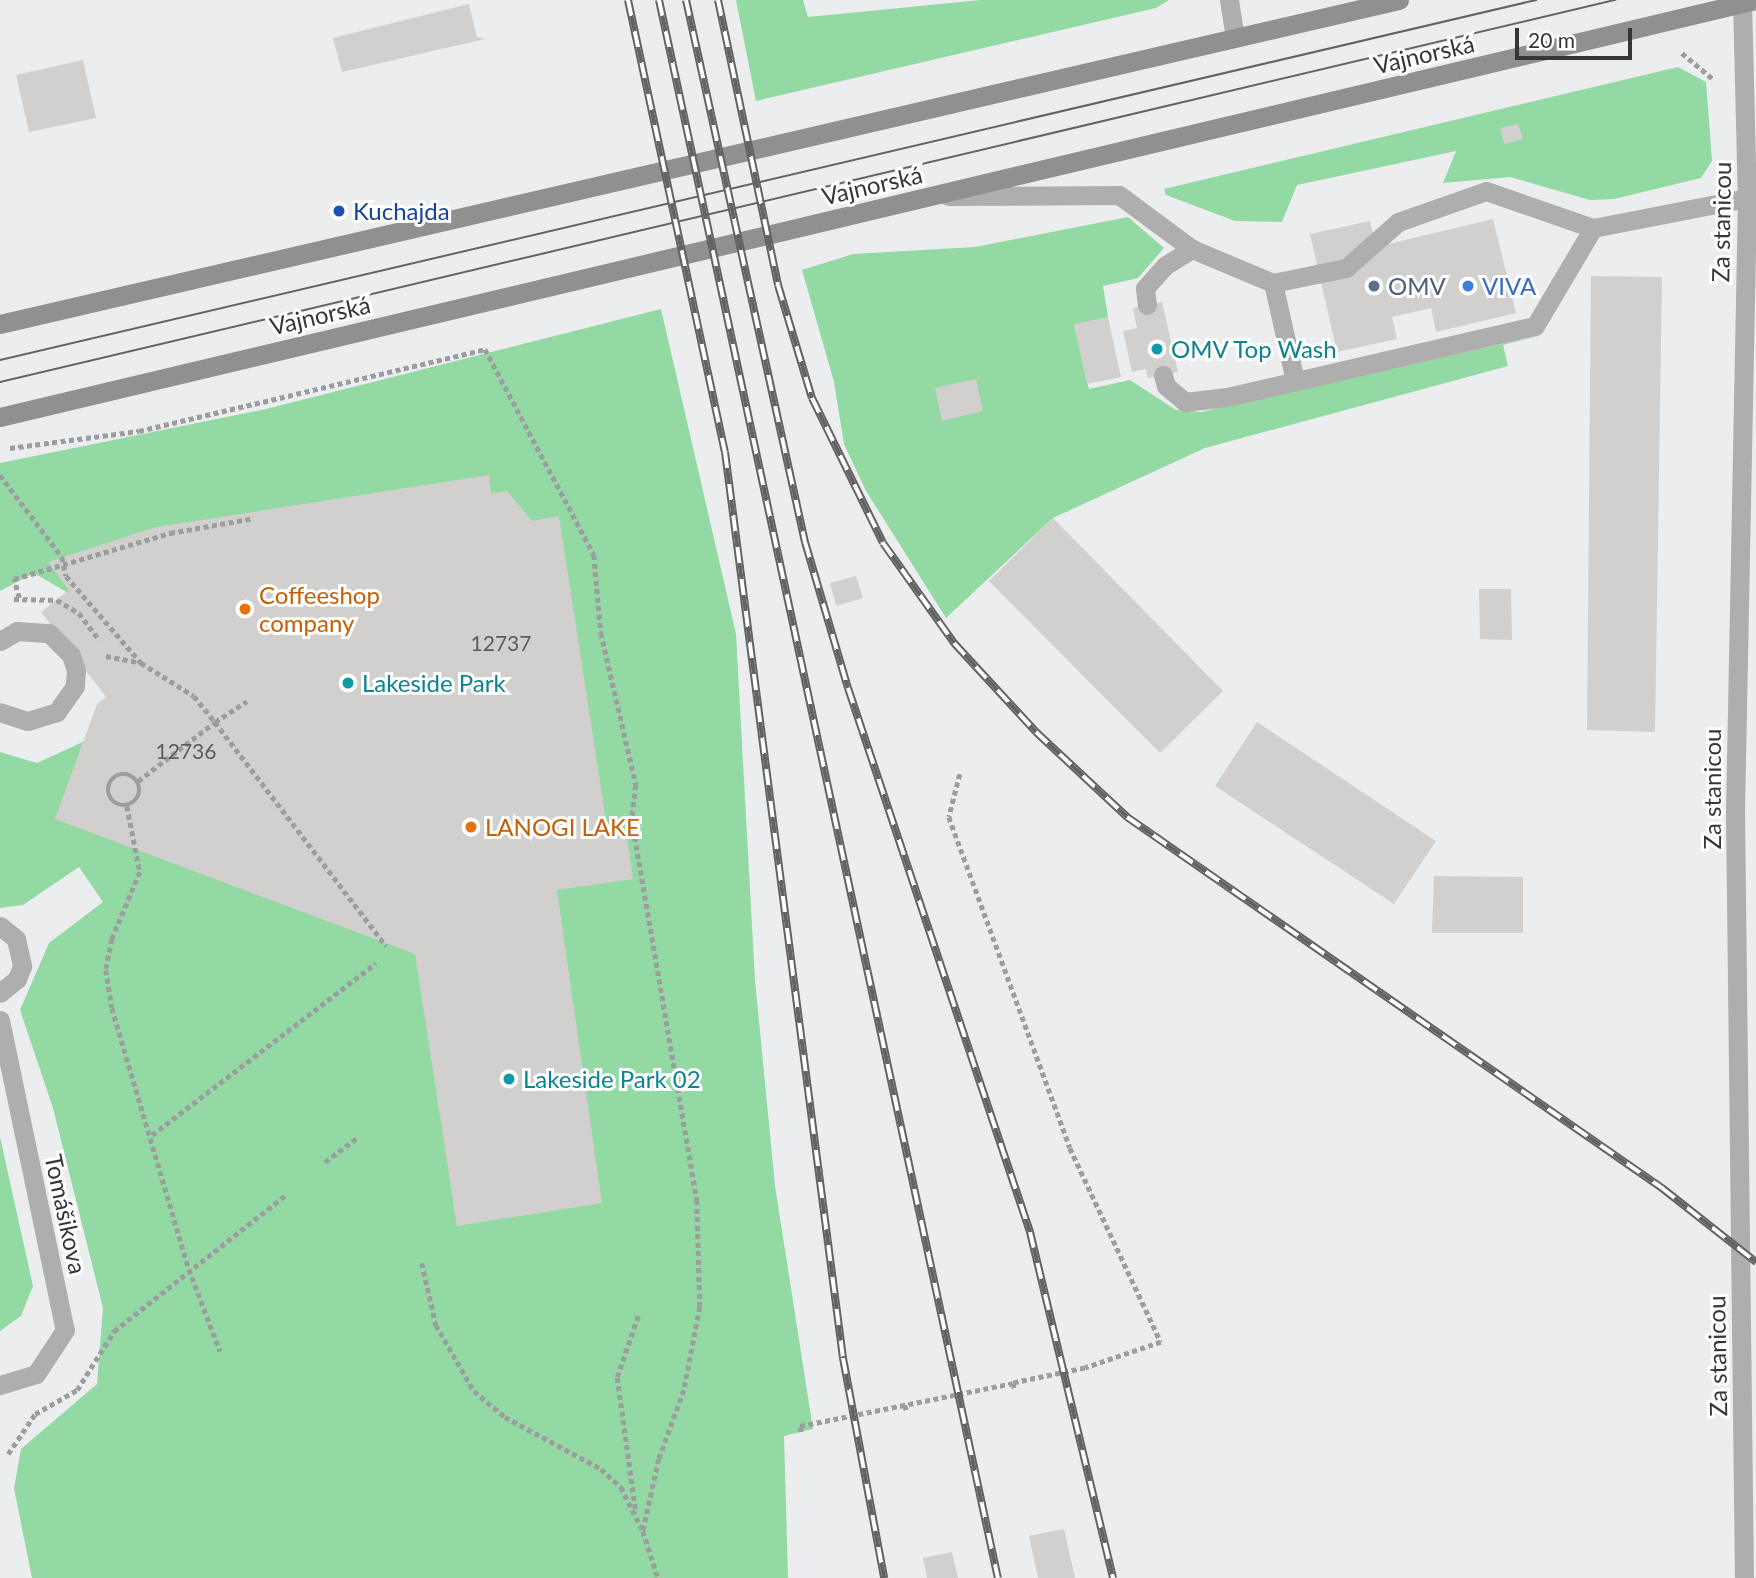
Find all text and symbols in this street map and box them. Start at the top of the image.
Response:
scale bar [1518,14,1635,58]
text: 20 m [1528,27,1575,52]
street label: Vajnorská [1371,28,1477,80]
street label: Vajnorská [819,159,925,211]
street label: Za stanicou [1706,161,1736,283]
place label: Kuchajda [353,197,450,225]
marker: Kuchajda [331,203,347,219]
place label: OMV [1388,272,1446,300]
place label: VIVA [1482,272,1536,300]
marker: OMV [1366,278,1382,294]
marker: VIVA [1460,278,1476,294]
street label: Vajnorská [267,289,373,341]
place label: OMV Top Wash [1171,335,1339,363]
marker: OMV Top Wash [1149,341,1165,357]
place label: Coffeeshop company [259,581,380,637]
marker: Coffeeshop company [237,601,253,617]
house number: 12737 [471,630,531,656]
place label: Lakeside Park [362,669,506,697]
marker: Lakeside Park [340,675,356,691]
street label: Za stanicou [1698,729,1726,849]
house number: 12736 [156,738,216,764]
place label: LANOGI LAKE [485,813,640,841]
marker: LANOGI LAKE [463,819,479,835]
place label: Lakeside Park 02 [523,1065,701,1093]
marker: Lakeside Park 02 [501,1071,517,1087]
street label: Tomášikova [39,1152,93,1276]
street label: Za stanicou [1702,1295,1732,1417]

